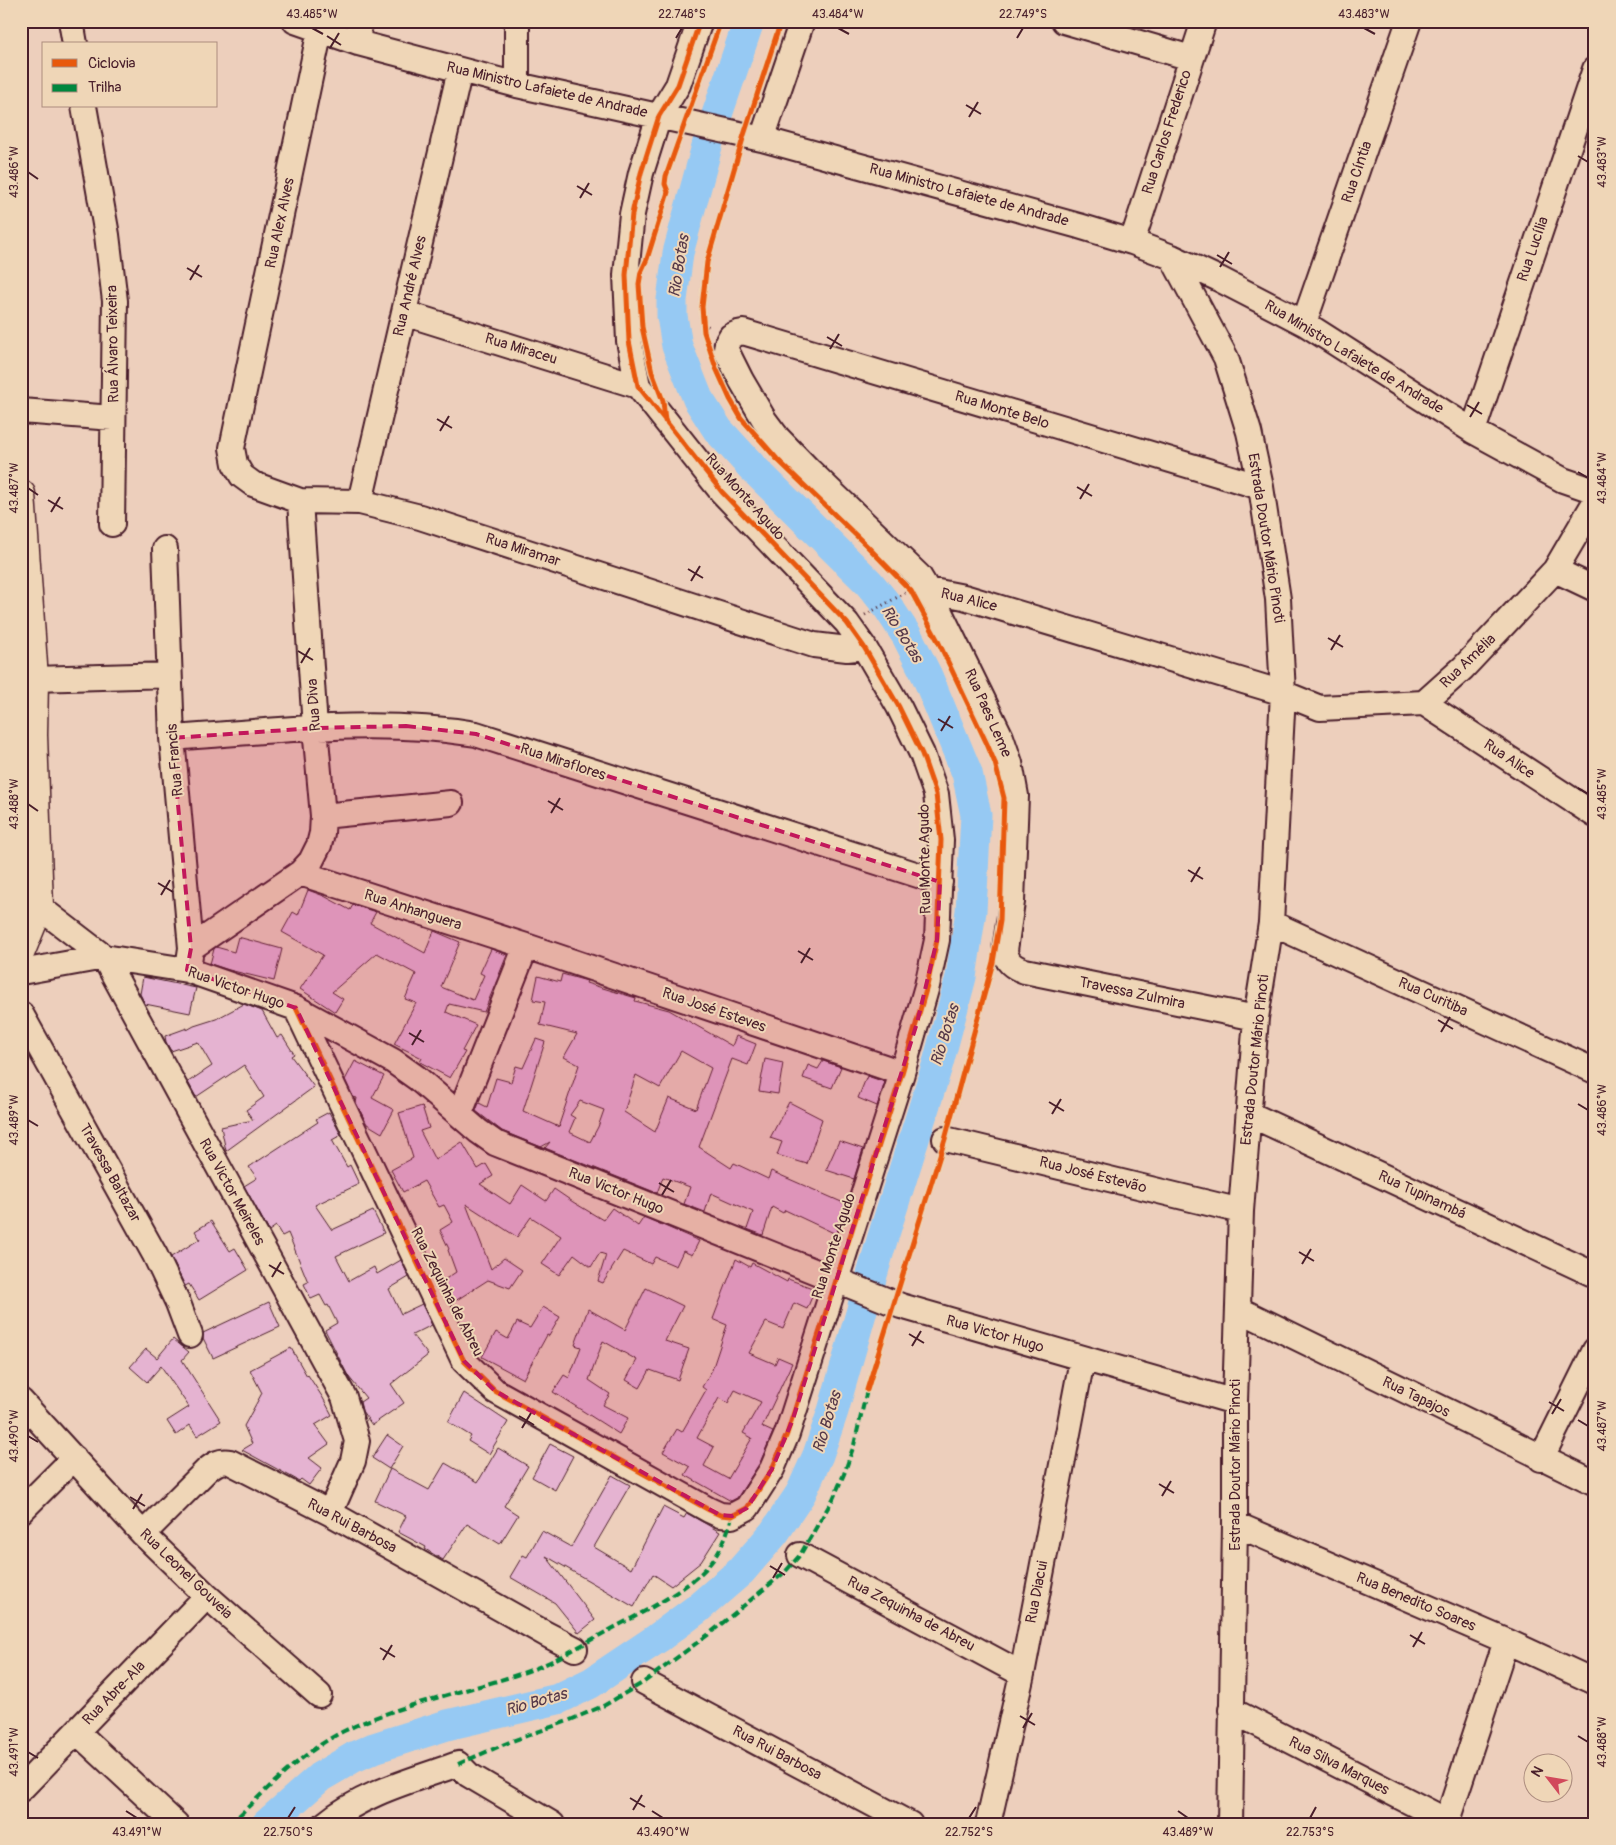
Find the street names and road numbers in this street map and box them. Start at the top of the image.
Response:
street label: Rua Ministro Lafaiete de Andrade [445,58,650,123]
street label: Rua Carlos Frederico [1138,67,1196,197]
street label: Rua Cíntia [1338,139,1376,205]
street label: Rua Ministro Lafaiete de Andrade [867,159,1071,231]
street label: Rua Alex Alves [261,176,299,270]
street label: Rua Lucília [1513,214,1553,284]
street label: Rua André Alves [389,234,431,338]
street label: Rua Álvaro Teixeira [102,285,124,403]
street label: Rua Ministro Lafaiete de Andrade [1261,296,1448,418]
street label: Rua Miraceu [482,329,560,369]
street label: Rua Monte Belo [952,387,1052,433]
street label: Rua Monte Agudo [701,450,789,544]
street label: Estrada Doutor Mário Pinoti [1243,452,1289,625]
street label: Rua Miramar [483,529,564,571]
street label: Rua Alice [939,584,1000,616]
street label: Rua Amélia [1436,630,1500,692]
street label: Rua Paes Leme [960,666,1016,761]
street label: Rua Diva [303,678,325,732]
street label: Rua Francis [162,723,188,797]
street label: Rua Alice [1480,735,1539,783]
street label: Rua Miraflores [518,739,609,785]
street label: Rua Monte Agudo [915,804,935,914]
street label: Rua Anhanguera [362,885,464,935]
street label: Rua Victor Hugo [185,963,287,1013]
street label: Travessa Zulmira [1077,973,1187,1013]
street label: Estrada Doutor Mário Pinoti [1237,973,1273,1146]
street label: Rua Curitiba [1395,973,1471,1021]
street label: Rua José Esteves [660,983,769,1037]
street label: Travessa Baltazar [75,1120,145,1226]
street label: Rua Victor Meireles [195,1135,269,1249]
street label: Rua José Estevão [1037,1152,1149,1198]
street label: Rua Victor Hugo [566,1163,666,1219]
street label: Rua Tupinambá [1375,1166,1469,1224]
street label: Rua Monte Agudo [808,1191,860,1301]
street label: Rua Zequinha de Abreu [406,1224,488,1360]
street label: Rua Victor Hugo [944,1311,1046,1357]
street label: Rua Tapajos [1379,1372,1453,1422]
street label: Estrada Doutor Mário Pinoti [1226,1379,1245,1551]
street label: Rua Rui Barbosa [304,1494,400,1558]
street label: Rua Leonel Gouveia [135,1525,237,1623]
street label: Rua Diacui [1022,1559,1052,1625]
street label: Rua Benedito Soares [1353,1568,1479,1636]
street label: Rua Zequinha de Abreu [844,1572,978,1656]
street label: Rua Abre-Ala [78,1657,150,1729]
street label: Rua Rui Barbosa [729,1721,825,1785]
street label: Rua Silva Marques [1286,1733,1393,1800]

